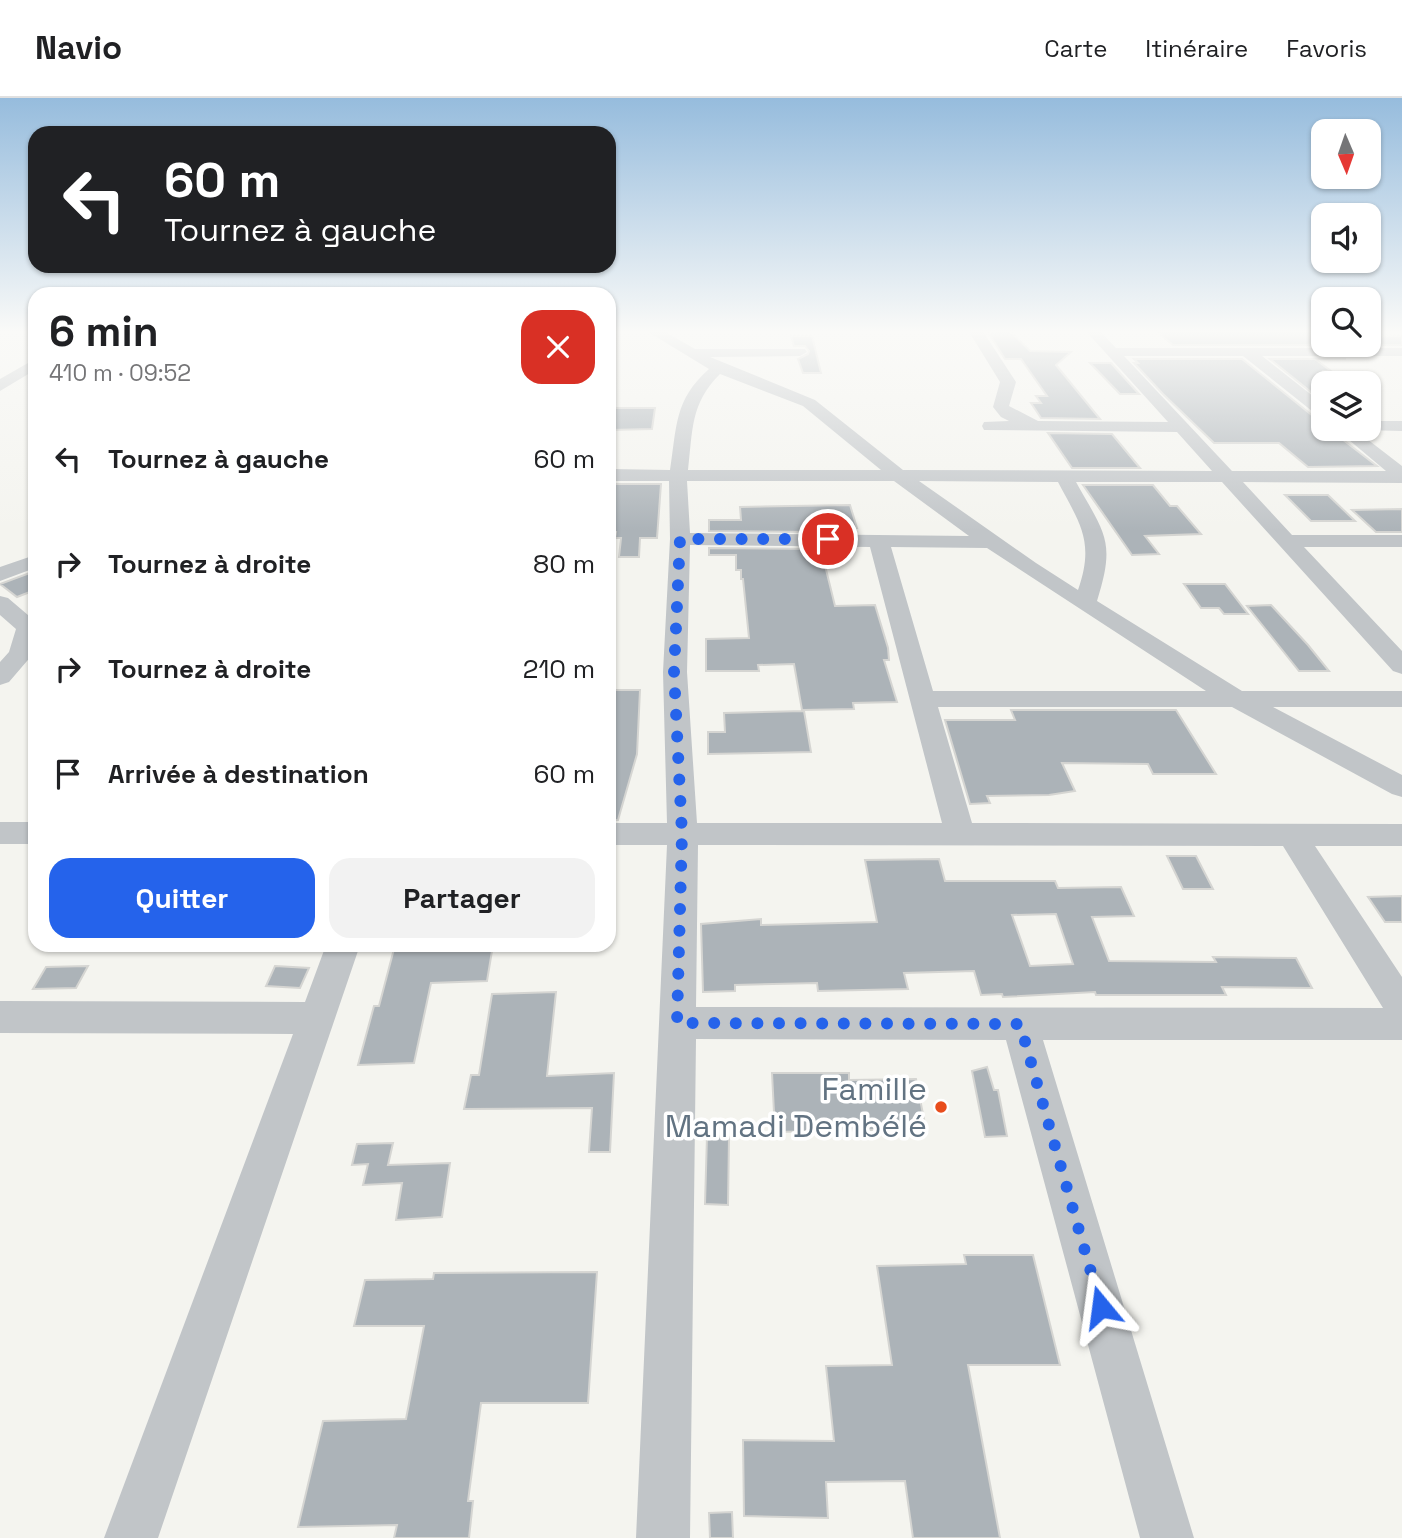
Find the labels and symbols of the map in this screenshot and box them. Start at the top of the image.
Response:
north arrow [1311,119,1381,189]
pin [798,509,858,569]
place label: Famille Mamadi Dembélé [665,1069,927,1146]
marker: Famille Mamadi Dembélé [933,1099,949,1115]
position arrow [1064,1270,1138,1344]

